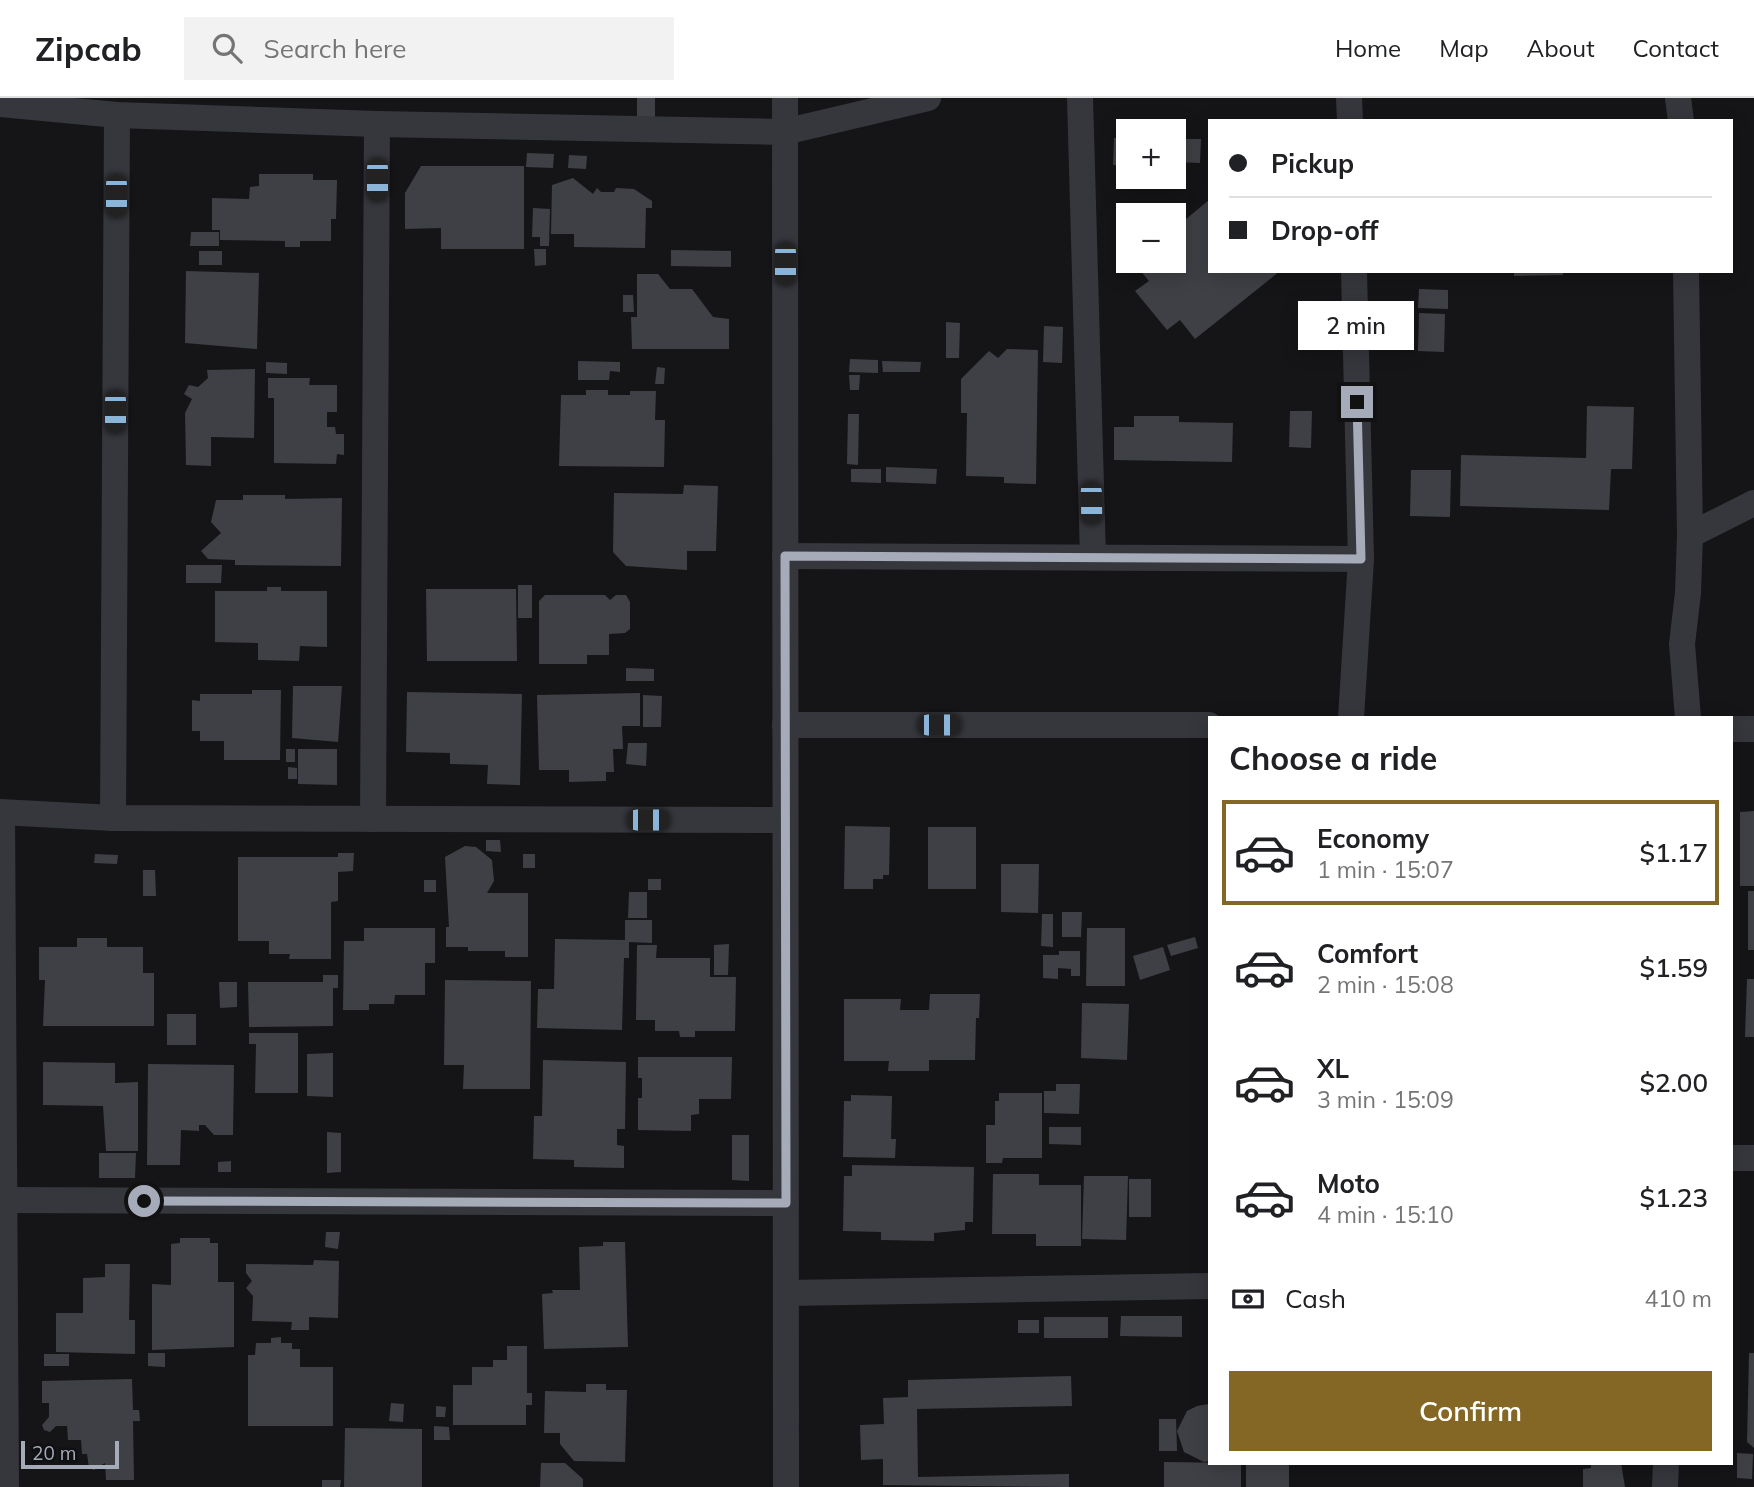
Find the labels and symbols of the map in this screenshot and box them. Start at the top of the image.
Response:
car [367,159,388,201]
car [106,175,127,217]
car [775,243,796,285]
callout: 2 min [1299,300,1415,350]
route end [1341,386,1373,418]
car [105,391,126,433]
car [1081,482,1102,524]
car [919,715,961,736]
car [628,810,670,831]
route start [128,1185,160,1217]
scale bar [21,1438,119,1470]

